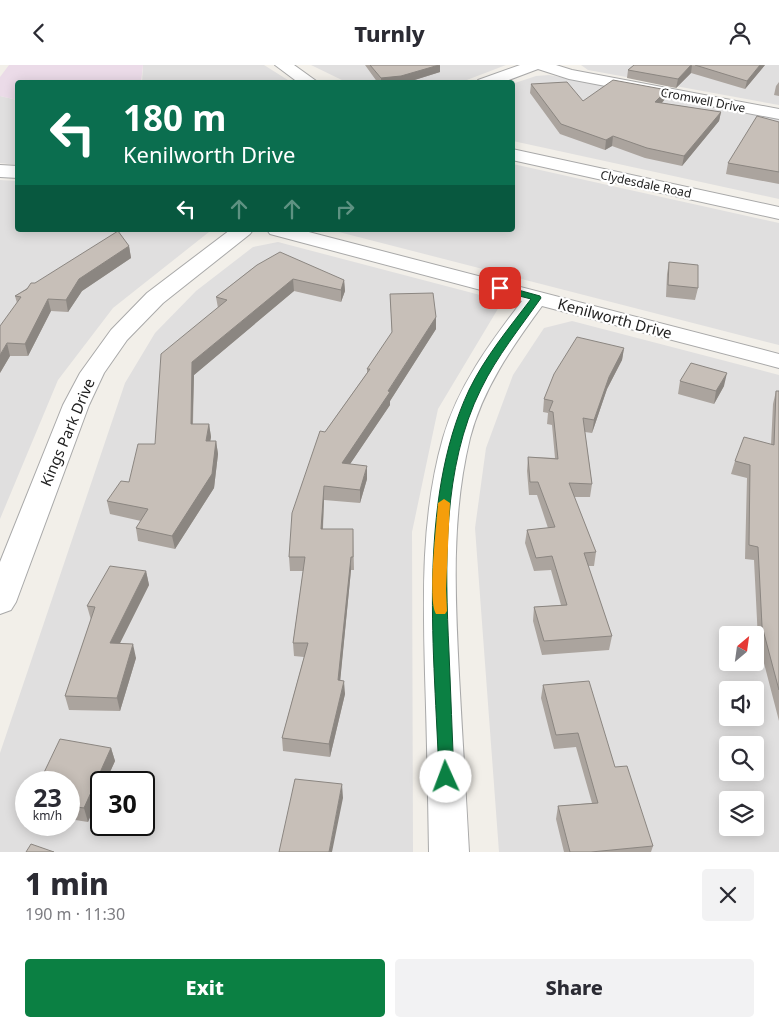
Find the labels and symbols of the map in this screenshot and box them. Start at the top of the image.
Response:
street label: Cromwell Drive [659,83,747,117]
street label: Clydesdale Road [599,166,693,202]
pin [479,267,521,309]
street label: Kenilworth Drive [556,293,674,343]
street label: Kings Park Drive [35,375,99,489]
north arrow [719,626,764,671]
position arrow [419,750,471,802]
speed limit sign: 30 [90,771,155,836]

